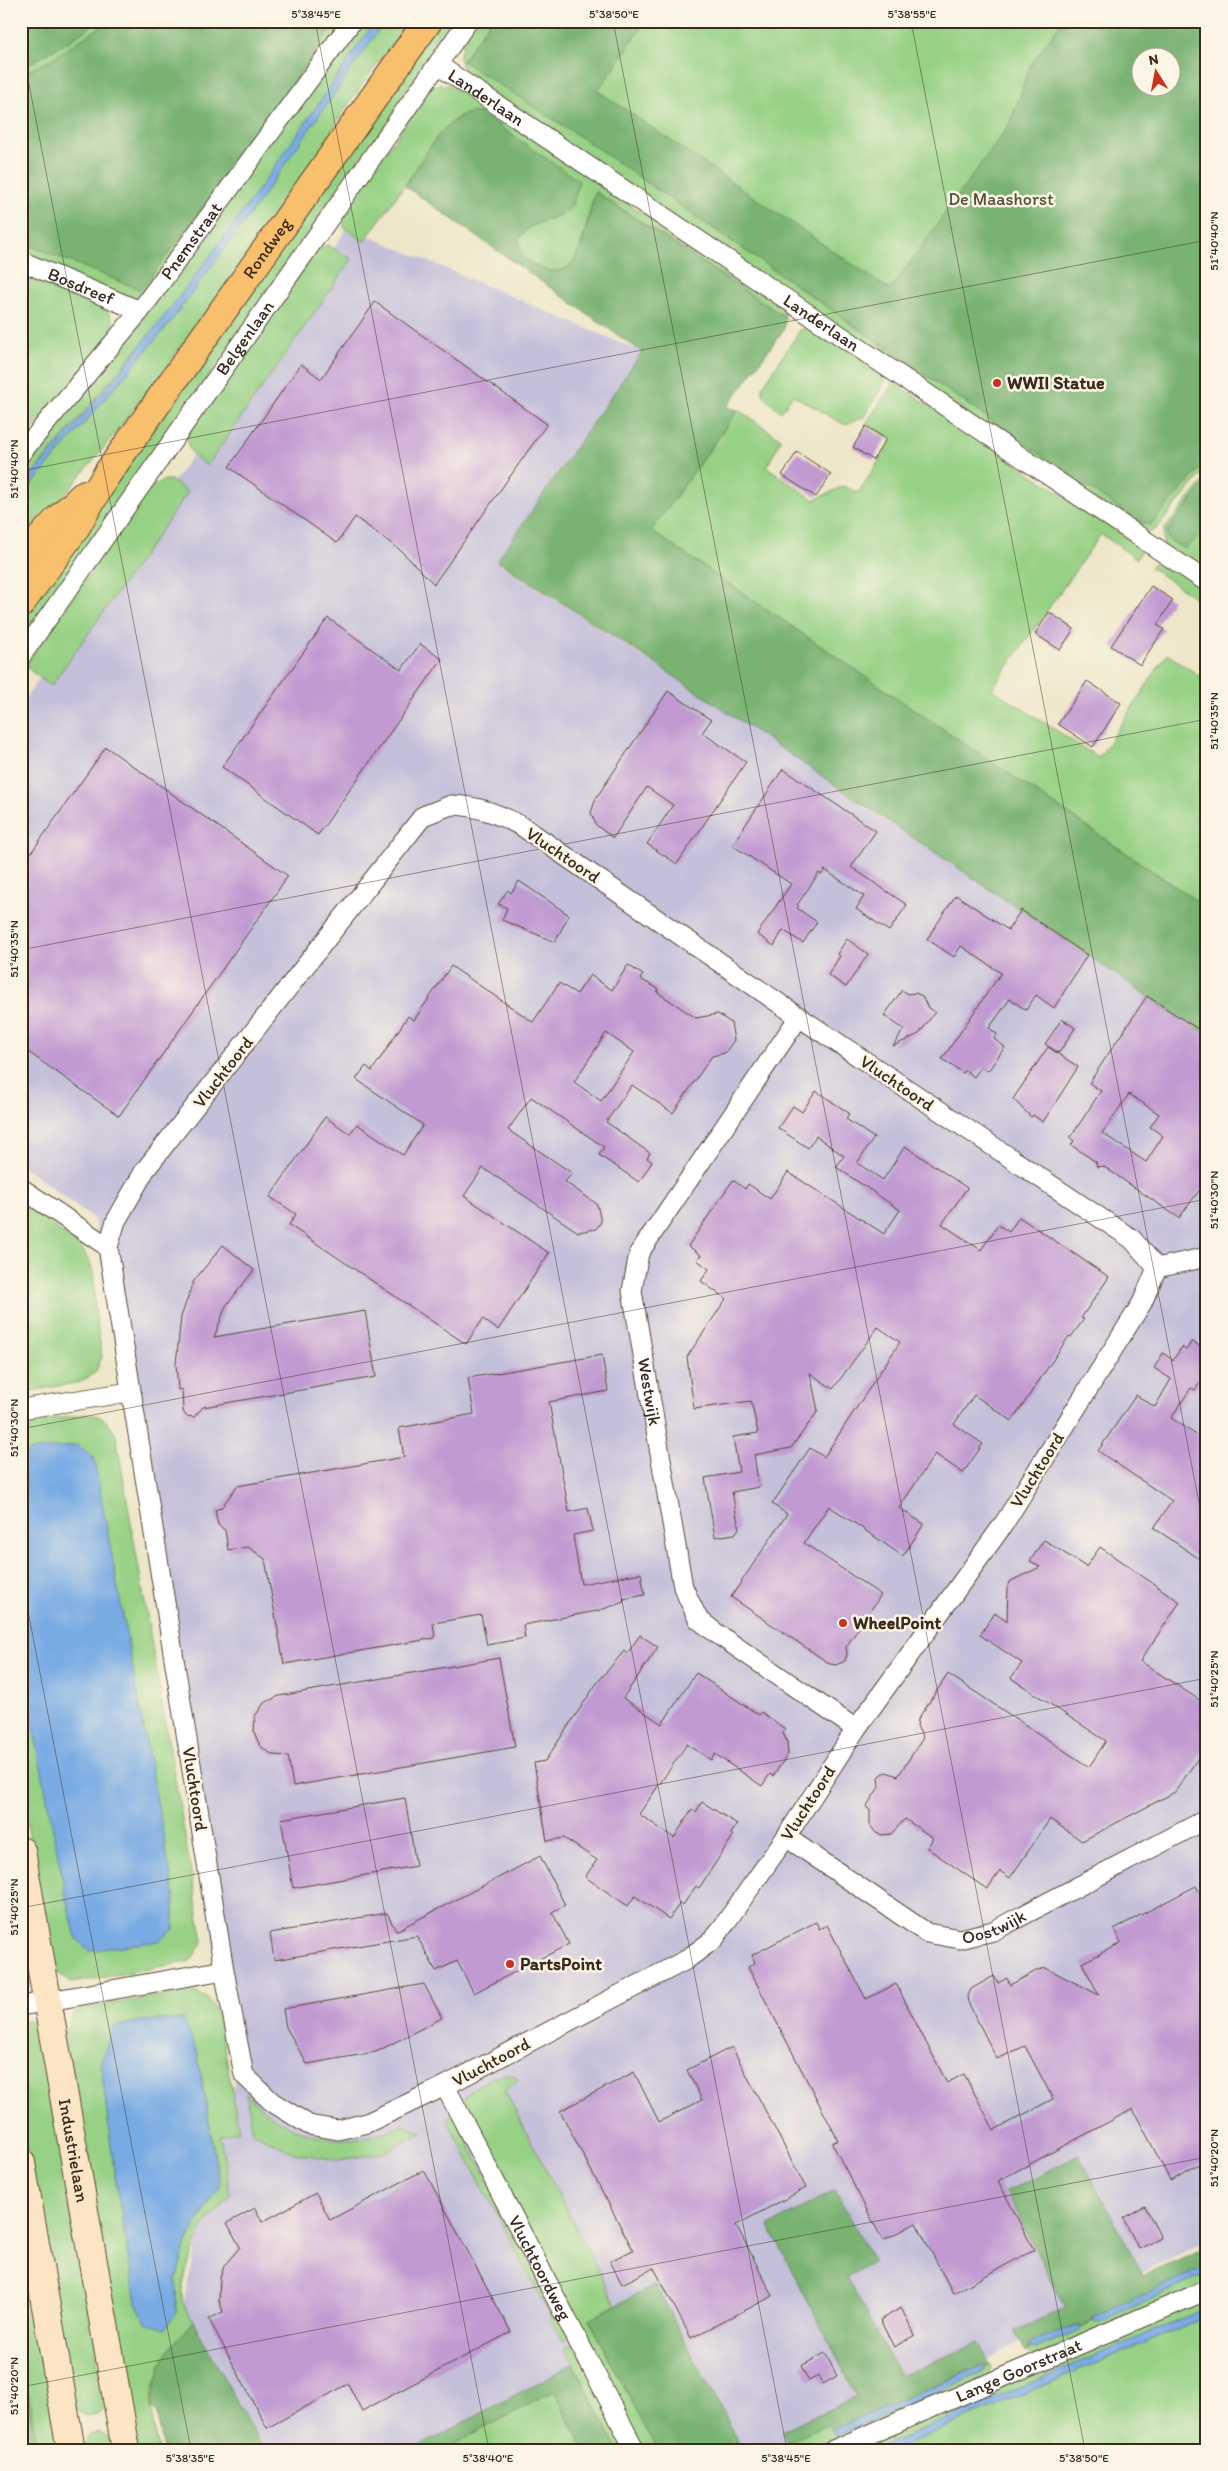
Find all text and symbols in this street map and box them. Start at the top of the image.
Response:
text: 5°38'45"E [291,7,341,21]
text: 5°38'50"E [589,7,639,21]
text: 5°38'55"E [888,7,937,21]
north arrow [1130,48,1180,98]
text: N [1147,50,1160,69]
street label: Landerlaan [444,64,529,131]
park label: De Maashorst [948,188,1054,210]
street label: Pnemstraat [156,198,227,284]
text: 51°40'40"N [1207,211,1221,271]
street label: Rondweg [238,213,297,283]
street label: Bosdreef [45,263,117,310]
street label: Landerlaan [779,289,864,357]
street label: Belgenlaan [211,296,279,380]
place label: WWII Statue [1007,372,1105,394]
marker: WWII Statue [991,377,1003,389]
text: 51°40'40"N [7,439,21,499]
text: 51°40'35"N [1207,692,1221,750]
street label: Vluchtoord [522,822,605,888]
text: 51°40'35"N [7,920,21,978]
street label: Vluchtoord [188,1032,258,1112]
street label: Vluchtoord [856,1050,939,1116]
text: 51°40'30"N [1207,1171,1221,1229]
street label: Westwijk [633,1356,666,1427]
text: 51°40'30"N [7,1399,21,1457]
street label: Vluchtoord [1005,1428,1069,1512]
place label: WheelPoint [853,1612,942,1634]
marker: WheelPoint [837,1617,849,1629]
text: 51°40'25"N [1207,1650,1221,1708]
street label: Vluchtoord [177,1745,213,1833]
street label: Vluchtoord [776,1761,840,1845]
text: 51°40'25"N [7,1878,21,1936]
street label: Oostwijk [960,1905,1030,1949]
place label: PartsPoint [520,1953,602,1975]
marker: PartsPoint [504,1958,516,1970]
street label: Vluchtoord [448,2032,534,2092]
street label: Industrielaan [54,2097,93,2204]
text: 51°40'20"N [1207,2129,1221,2187]
street label: Vluchtoordweg [503,2212,577,2325]
street label: Lange Goorstraat [952,2334,1085,2407]
text: 51°40'20"N [7,2357,21,2415]
text: 5°38'35"E [165,2451,215,2465]
text: 5°38'40"E [463,2451,514,2465]
text: 5°38'45"E [761,2451,811,2465]
text: 5°38'50"E [1059,2451,1109,2465]

